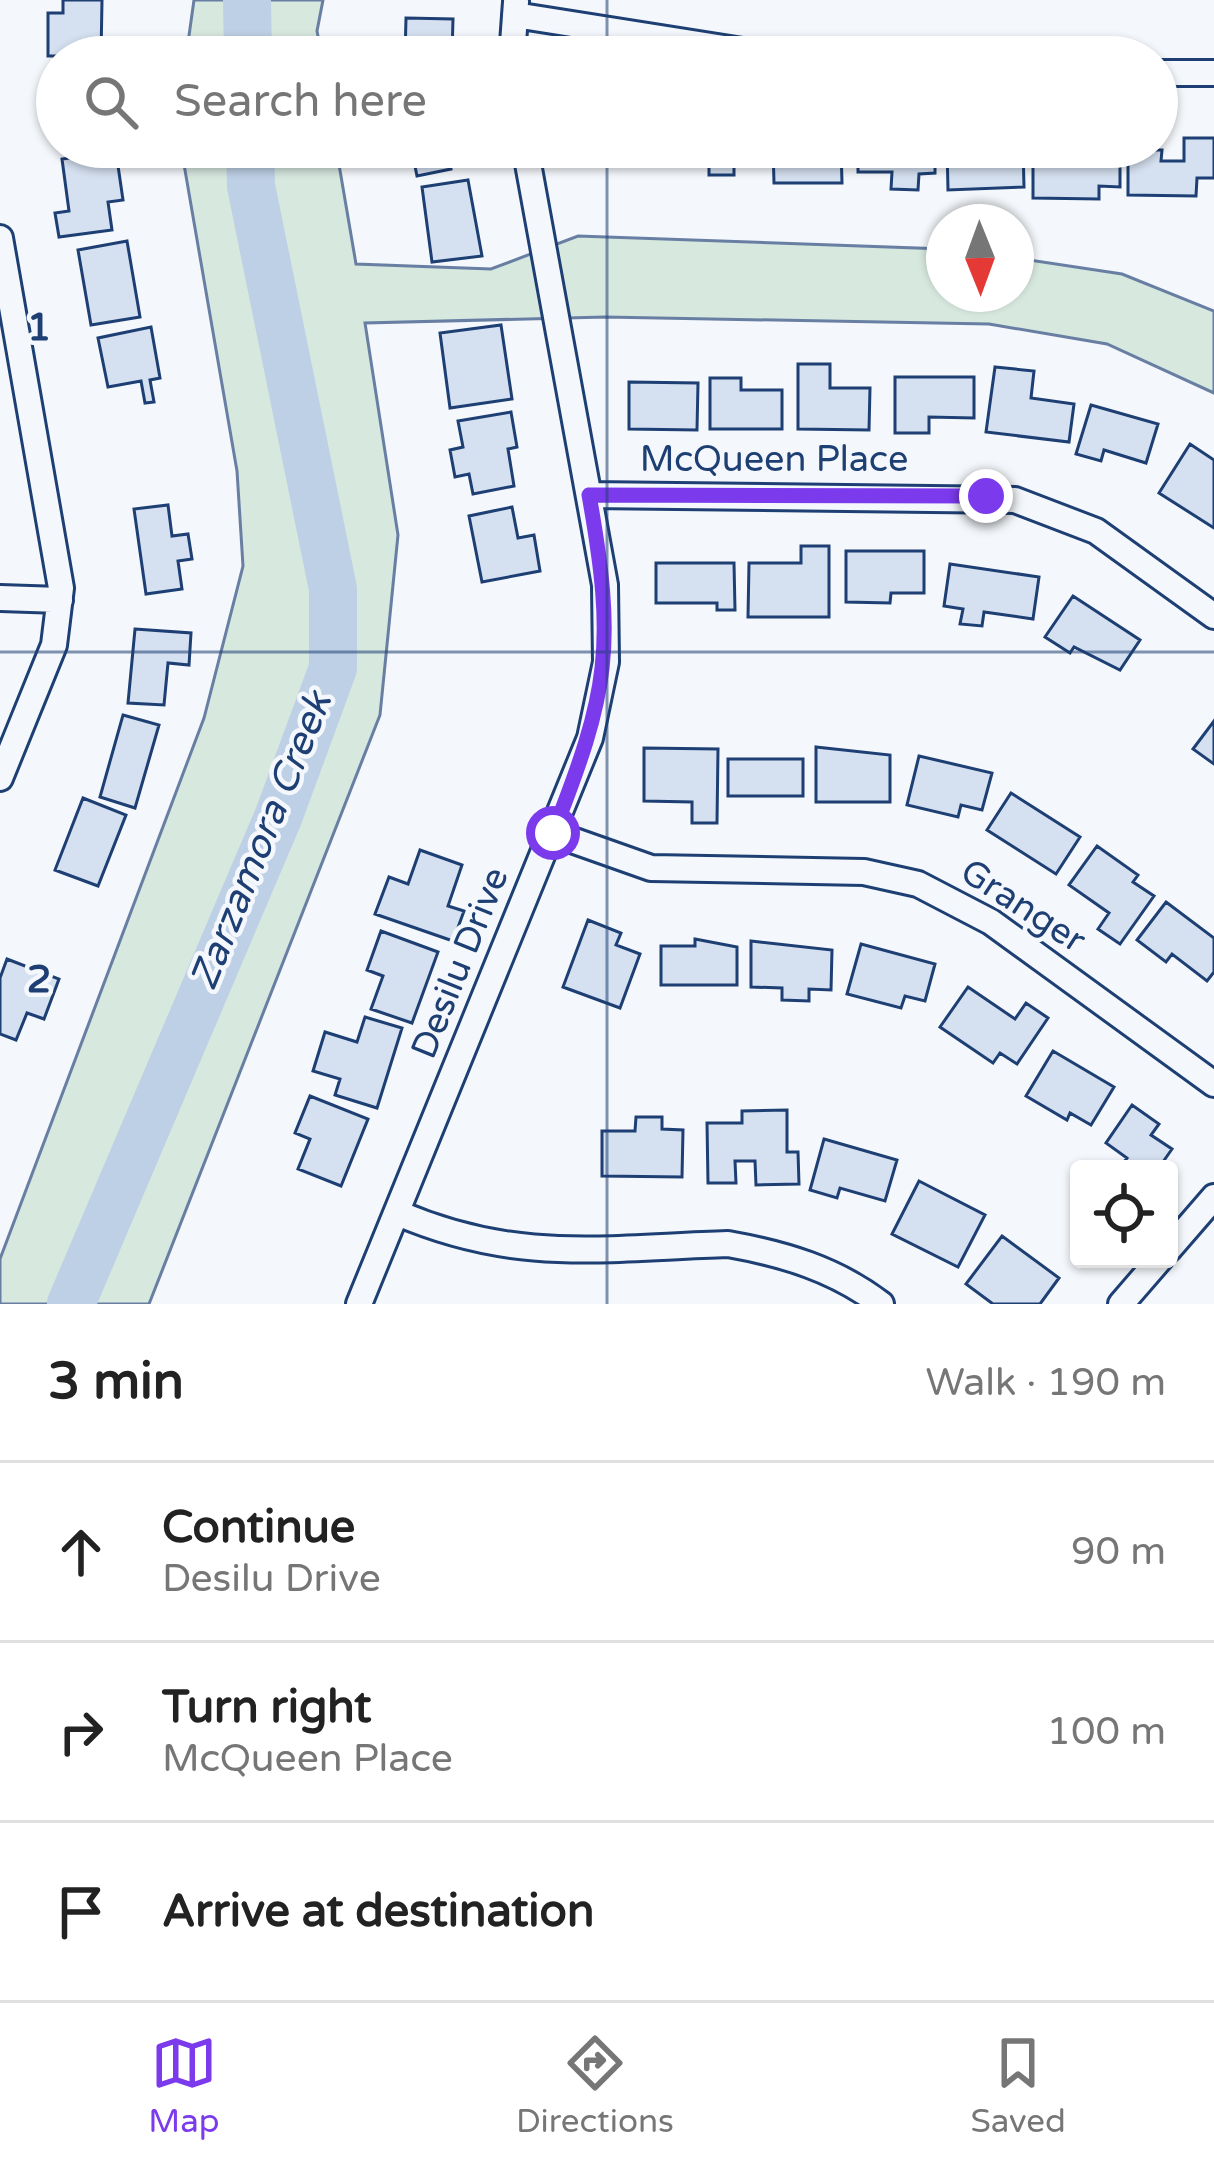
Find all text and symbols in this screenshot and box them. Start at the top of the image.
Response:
search box [36,36,1178,168]
icon: search [78,69,144,135]
text: Search here [174,75,427,129]
north arrow [926,204,1034,312]
text: 1 [27,304,51,351]
street label: McQueen Place [640,438,908,481]
route end [959,469,1013,523]
water label: Zarzamora Creek [180,683,343,996]
route start [526,806,580,860]
street label: Granger [953,850,1094,962]
street label: Desilu Drive [402,861,518,1065]
text: 2 [27,956,51,1003]
map controls [1070,1160,1178,1268]
button: locate [1070,1160,1178,1268]
text: 3 min [48,1351,184,1413]
text: Walk · 190 m [925,1359,1166,1406]
text: Continue [162,1501,355,1555]
icon: ahead [48,1519,114,1585]
text: 90 m [1071,1528,1166,1575]
text: Desilu Drive [162,1555,381,1602]
text: Turn right [162,1681,371,1735]
icon: right [48,1699,114,1765]
text: 100 m [1047,1708,1166,1755]
text: McQueen Place [162,1735,453,1782]
icon: arrive [48,1879,114,1945]
text: Arrive at destination [162,1885,594,1939]
tab: Map [148,2030,220,2141]
tab: Directions [516,2030,674,2141]
tab: Saved [970,2030,1066,2141]

